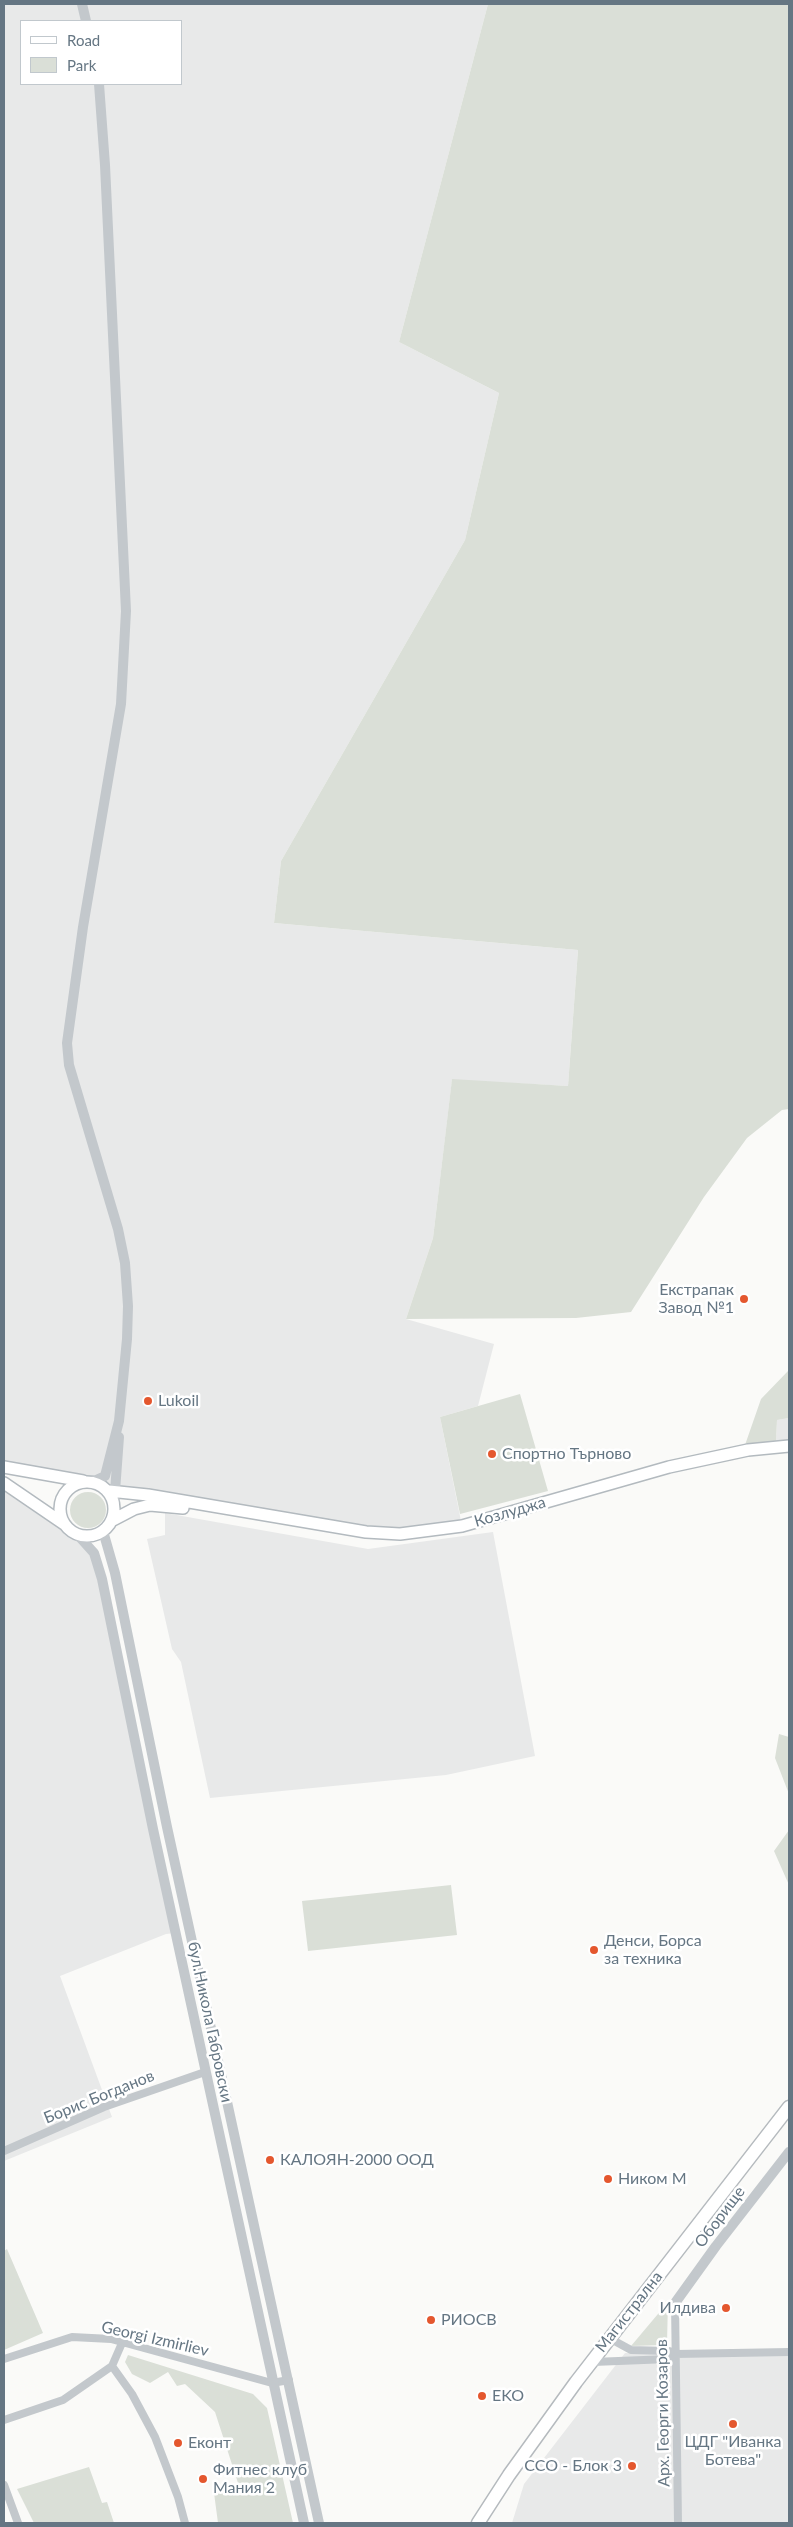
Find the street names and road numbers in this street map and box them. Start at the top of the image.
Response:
street label: Козлуджа [472,1493,548,1531]
street label: бул.Никола Габровски [184,1940,236,2104]
street label: Борис Богданов [41,2066,157,2128]
street label: Оборище [691,2183,749,2251]
street label: Магистрална [591,2268,667,2356]
street label: Georgi Izmirliev [99,2317,211,2361]
street label: Арх. Георги Козаров [652,2339,674,2487]

